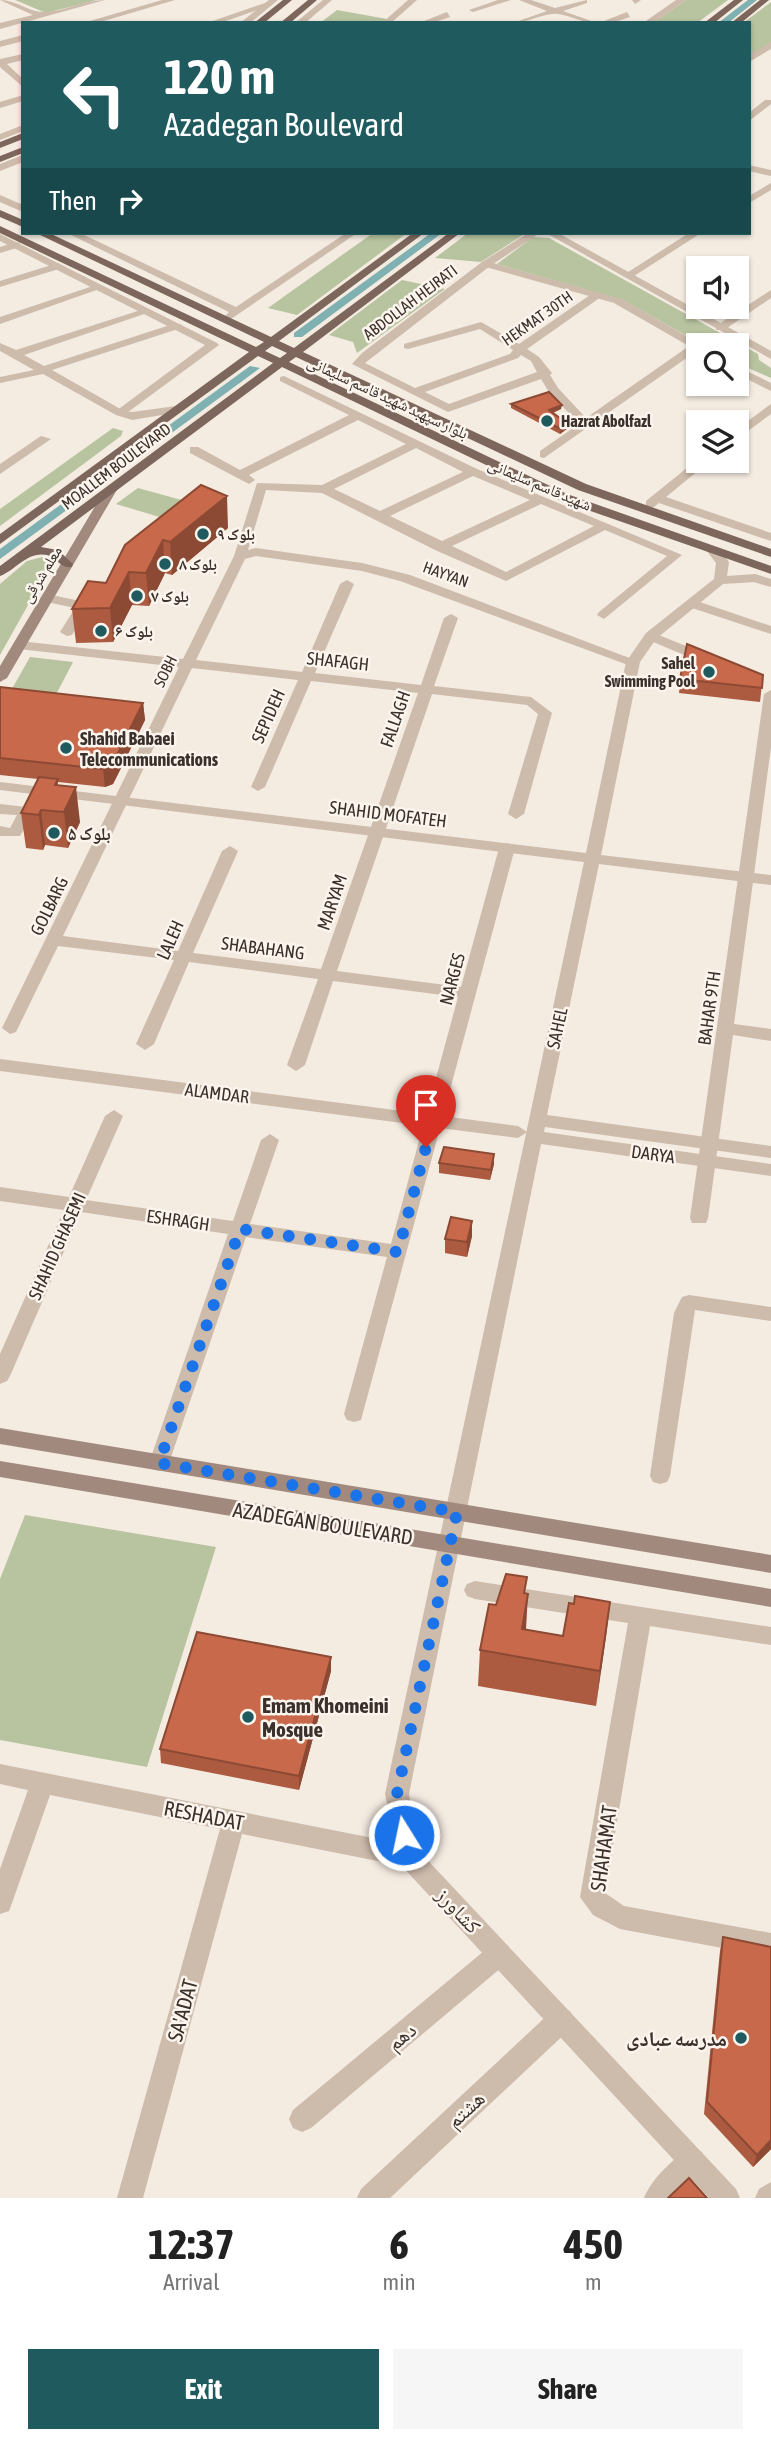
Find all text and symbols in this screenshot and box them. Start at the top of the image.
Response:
text: 120 m [164,48,275,104]
icon: left [49,49,140,140]
text: Azadegan Boulevard [164,106,404,143]
icon: right [111,182,149,220]
text: Then [49,186,97,216]
map controls [686,256,749,473]
button: sound [686,256,749,319]
street label: ABDOLLAH HEJRATI [359,261,461,343]
street label: HEKMAT 30TH [498,287,576,349]
button: search [686,333,749,396]
street label: بلوار سپهبد شهید قاسم سلیمانی [304,352,471,444]
button: layers [686,410,749,473]
place label: Hazrat Abolfazl [561,412,652,430]
marker: Hazrat Abolfazl [539,413,555,429]
street label: MOALLEM BOULEVARD [58,419,174,513]
street label: شهید قاسم سلیمانی [485,454,594,516]
place label: بلوک ۹ [217,525,255,544]
marker: بلوک ۹ [195,526,211,542]
street label: معلم شرقی [17,542,67,607]
place label: بلوک ۸ [179,555,217,574]
marker: بلوک ۸ [157,556,173,572]
street label: HAYYAN [421,557,471,591]
place label: بلوک ۷ [151,587,189,606]
marker: بلوک ۷ [129,588,145,604]
place label: بلوک ۶ [115,622,153,641]
marker: بلوک ۶ [93,623,109,639]
street label: SHAFAGH [306,647,370,675]
street label: SOBH [150,652,180,690]
place label: Sahel Swimming Pool [605,654,696,690]
marker: Sahel Swimming Pool [701,664,717,680]
street label: SEPIDEH [247,686,289,746]
street label: FALLAGH [376,688,414,750]
place label: Shahid Babaei Telecommunications [80,728,219,770]
marker: Shahid Babaei Telecommunications [58,740,74,756]
street label: SHAHID MOFATEH [328,796,448,832]
place label: بلوک ۵ [68,823,111,844]
marker: بلوک ۵ [46,825,62,841]
street label: MARYAM [313,871,351,933]
street label: GOLBARG [26,873,72,939]
street label: LALEH [152,917,188,963]
street label: SHABAHANG [220,932,306,964]
street label: NARGES [435,950,469,1007]
street label: BAHAR 9TH [693,969,725,1047]
street label: SAHEL [542,1006,572,1050]
pin [396,1075,456,1147]
street label: ALAMDAR [184,1079,250,1107]
icon: arrive [407,1086,445,1124]
street label: DARYA [630,1141,676,1167]
street label: SHAHID GHASEMI [24,1189,90,1303]
street label: ESHRAGH [145,1205,211,1235]
street label: AZADEGAN BOULEVARD [231,1497,415,1549]
place label: Emam Khomeini Mosque [262,1693,389,1741]
marker: Emam Khomeini Mosque [240,1709,256,1725]
street label: RESHADAT [162,1795,246,1835]
position arrow [367,1798,441,1872]
street label: SHAHAMAT [585,1803,621,1893]
street label: کشاورز [431,1881,486,1938]
street label: SA'ADAT [162,1976,202,2044]
street label: دهم [382,2017,422,2057]
place label: مدرسه عبادی [626,2026,727,2051]
marker: مدرسه عبادی [733,2030,749,2046]
street label: هشتم [441,2085,491,2135]
text: 12:37 [148,2220,235,2268]
text: 6 [389,2220,409,2268]
text: 450 [564,2220,623,2268]
text: Arrival [163,2269,219,2295]
text: min [383,2269,416,2295]
text: m [585,2269,602,2295]
button: Exit [28,2349,379,2429]
button: Share [393,2349,743,2429]

